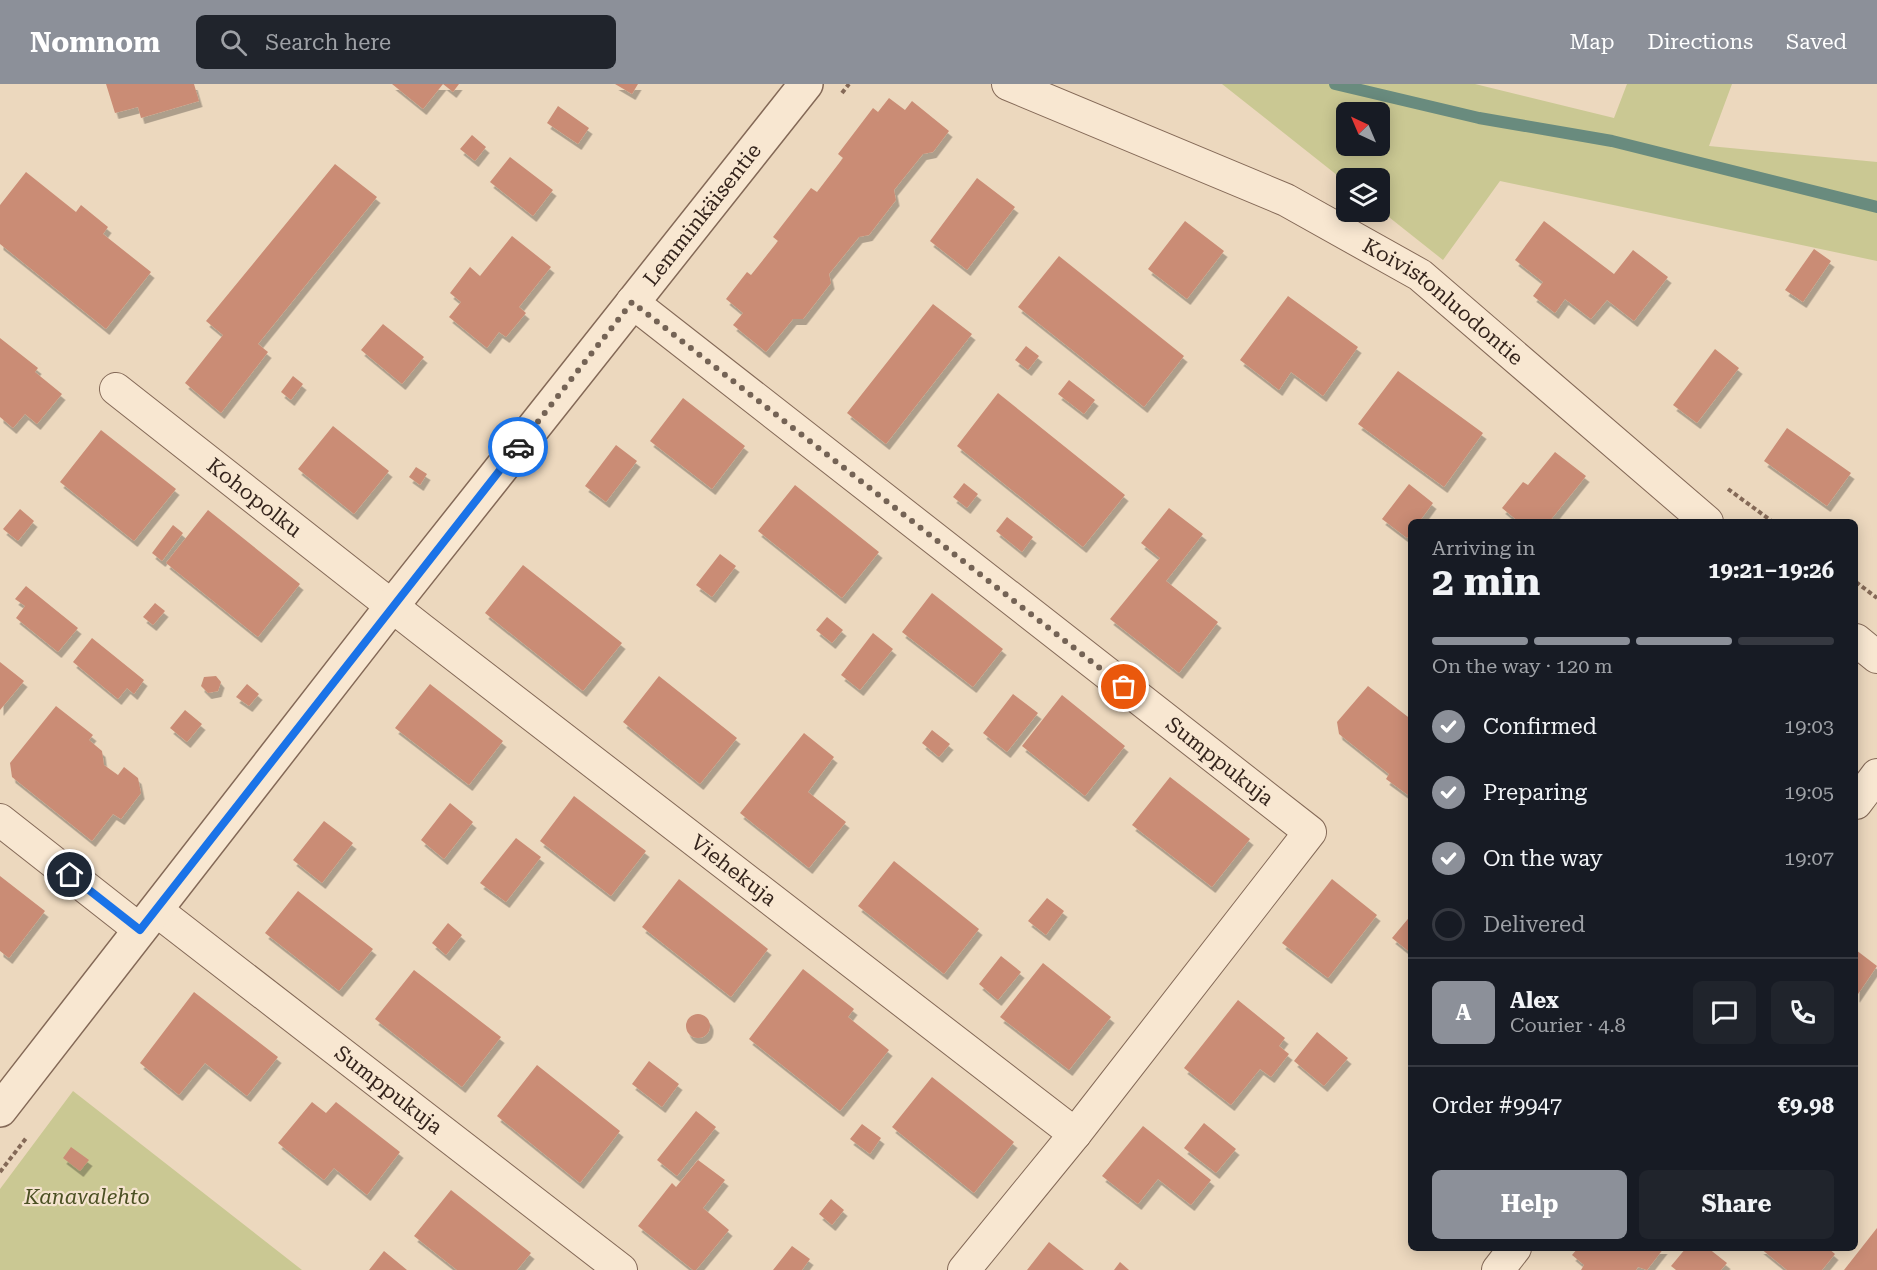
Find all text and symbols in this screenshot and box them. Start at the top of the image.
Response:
search box [196,15,616,69]
text: Nomnom [30,26,160,59]
icon: search [217,26,250,59]
text: Search here [265,30,391,55]
text: Map [1570,30,1614,54]
text: Directions [1647,30,1753,54]
text: Saved [1786,30,1847,54]
north arrow [1336,102,1390,156]
map controls [1336,102,1390,222]
street label: Lemminkäisentie [639,139,766,291]
button: layers [1336,168,1390,222]
street label: Koivistonluodontie [1359,233,1528,370]
courier [488,417,548,477]
icon: car [502,431,535,464]
street label: Kohopolku [202,453,306,542]
text: Arriving in [1432,536,1535,560]
text: 19:21–19:26 [1708,558,1834,583]
text: 2 min [1432,559,1540,605]
text: On the way · 120 m [1432,654,1613,678]
pin [1098,661,1149,712]
icon: bag [1107,670,1140,703]
icon: check [1432,710,1465,743]
street label: Sumppukuja [1161,712,1279,811]
text: Confirmed [1483,714,1597,739]
text: 19:03 [1784,714,1834,738]
icon: check [1432,776,1465,809]
text: Preparing [1483,780,1587,805]
text: 19:05 [1784,780,1834,804]
street label: Viehekuja [686,830,782,911]
icon: check [1432,842,1465,875]
text: On the way [1483,846,1603,871]
text: 19:07 [1784,846,1834,870]
pin [44,849,95,900]
icon: home [53,858,86,891]
text: Delivered [1483,912,1585,937]
button: chat [1693,981,1756,1044]
button: phone [1771,981,1834,1044]
text: Alex [1510,988,1559,1013]
text: A [1456,1000,1471,1025]
text: Courier · 4.8 [1510,1013,1626,1037]
street label: Sumppukuja [330,1041,448,1140]
text: Order #9947 [1432,1093,1562,1118]
text: €9.98 [1778,1093,1834,1118]
button: Help [1432,1170,1627,1239]
button: Share [1639,1170,1834,1239]
park label: Kanavalehto [23,1185,150,1209]

